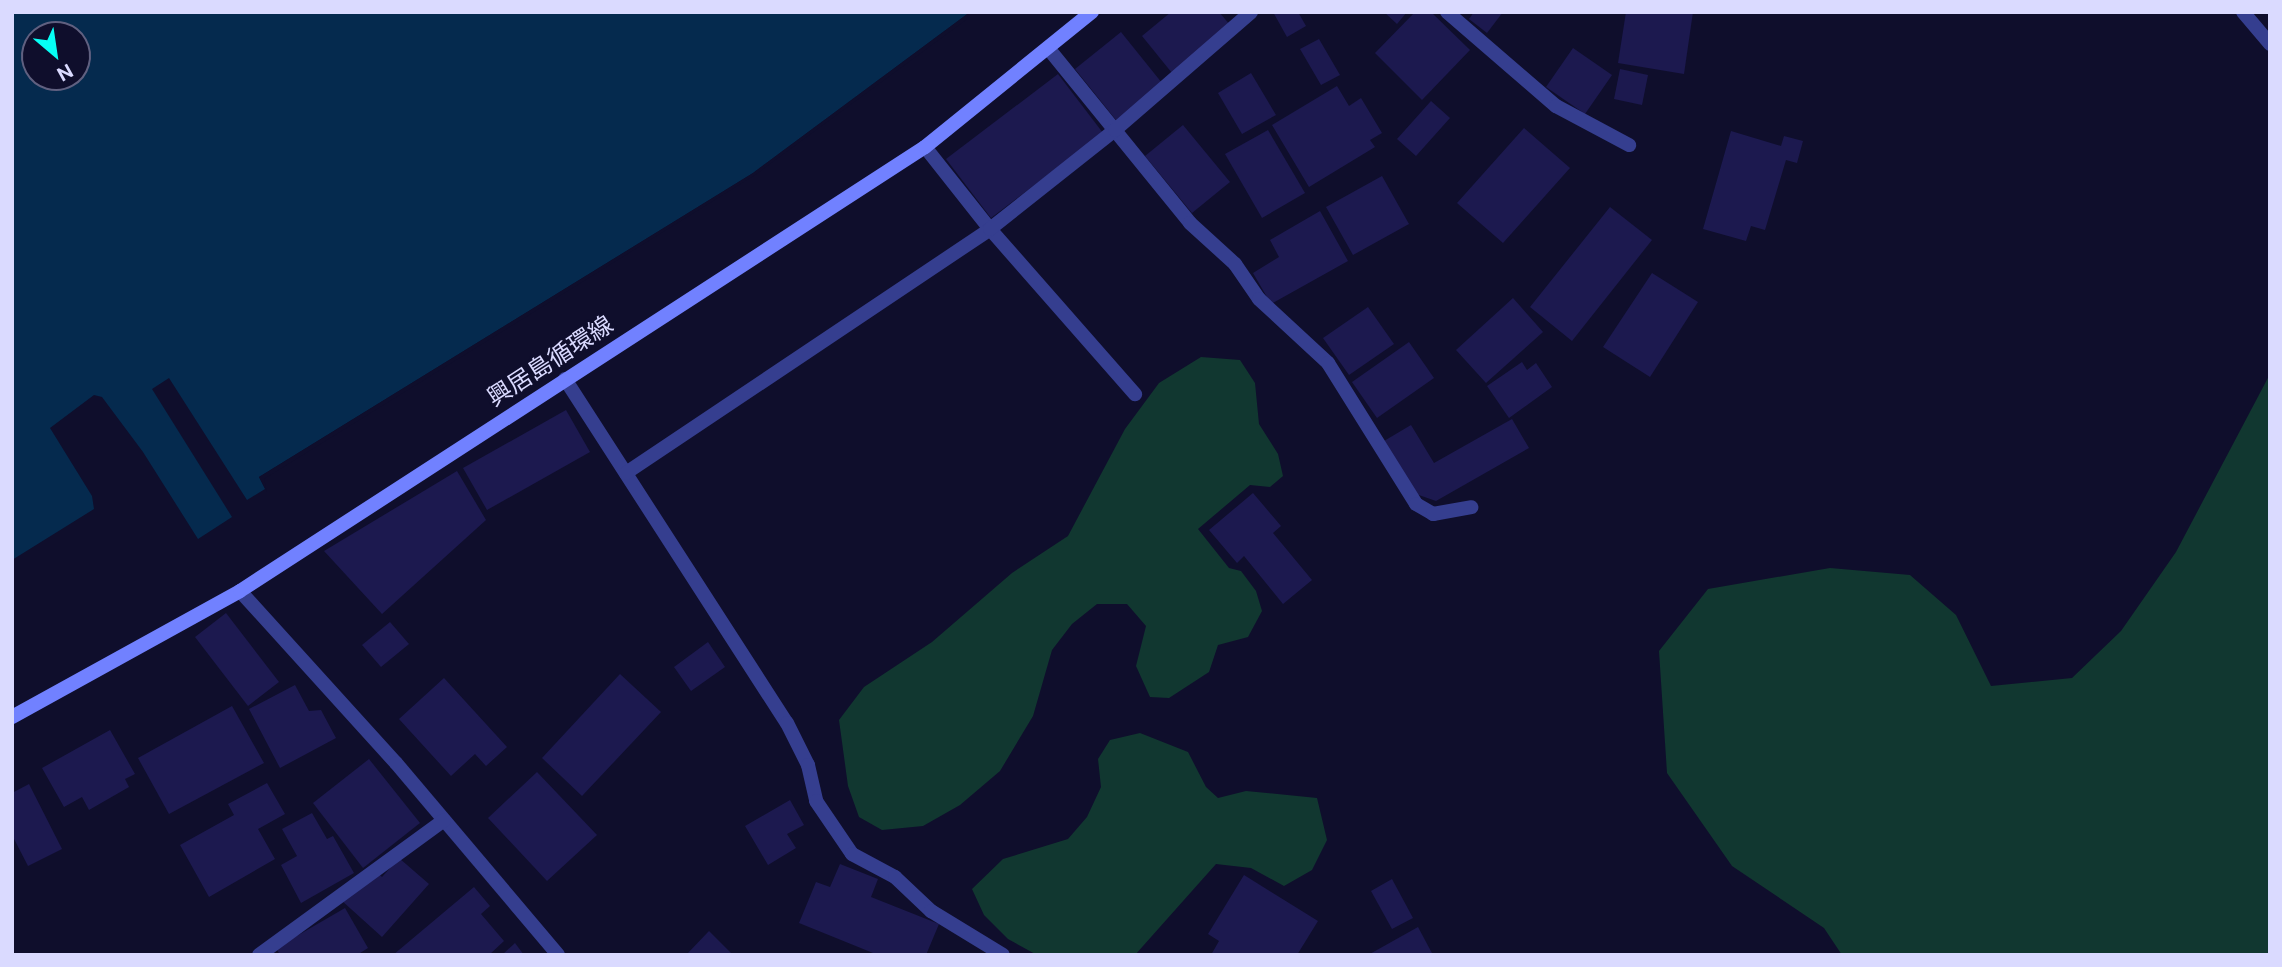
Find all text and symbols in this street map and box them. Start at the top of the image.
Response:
north arrow [21,21,91,91]
text: N [53,59,77,86]
street label: 興居島循環線 [482,310,618,412]

